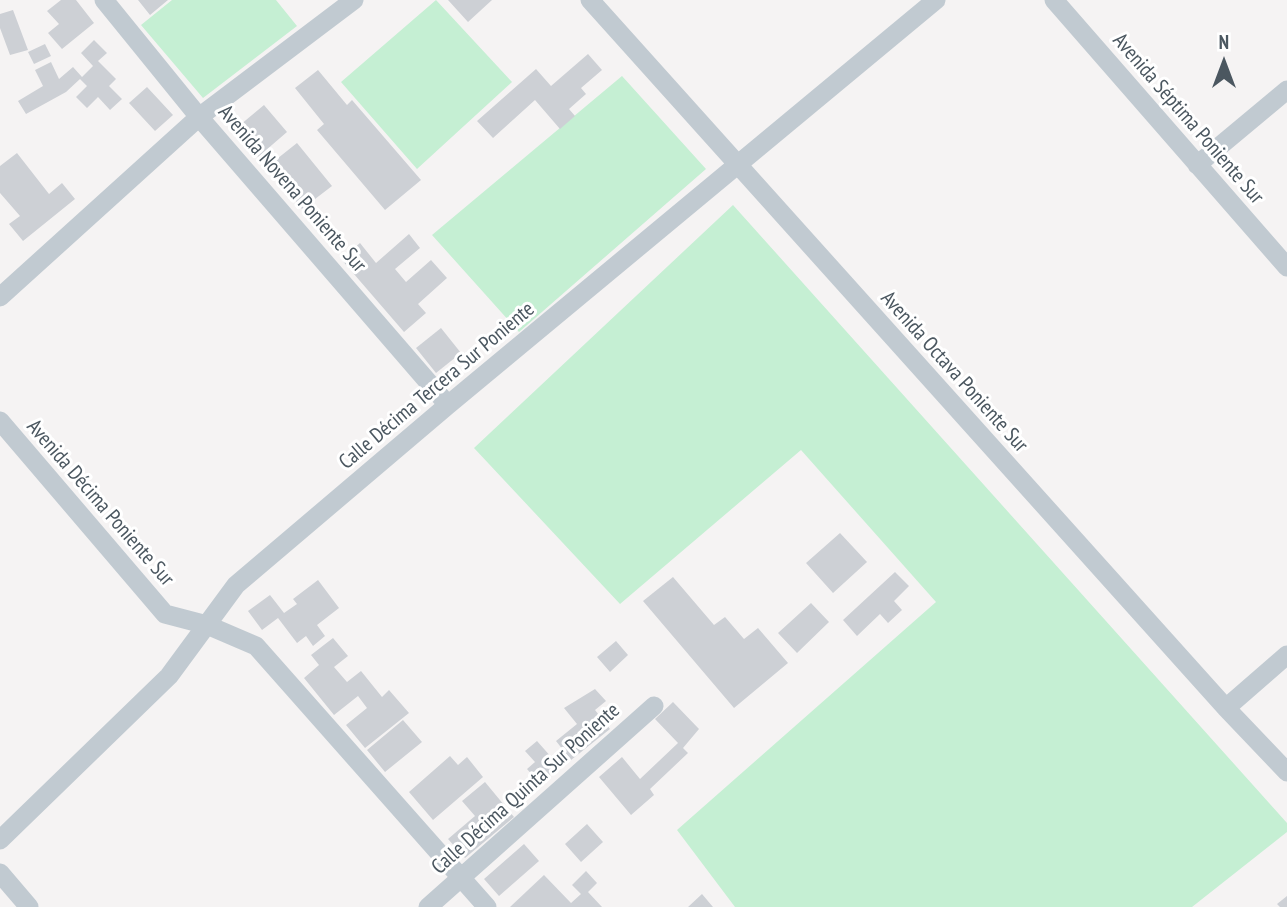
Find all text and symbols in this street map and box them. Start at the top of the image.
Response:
north arrow [1189,28,1259,98]
street label: Avenida Séptima Poniente Sur [1107,29,1269,209]
text: N [1219,30,1229,54]
street label: Avenida Novena Poniente Sur [213,100,371,278]
street label: Avenida Octava Poniente Sur [875,286,1033,458]
street label: Calle Décima Tercera Sur Poniente [334,297,540,475]
street label: Avenida Décima Poniente Sur [21,415,179,591]
street label: Calle Décima Quinta Sur Poniente [427,698,625,880]

